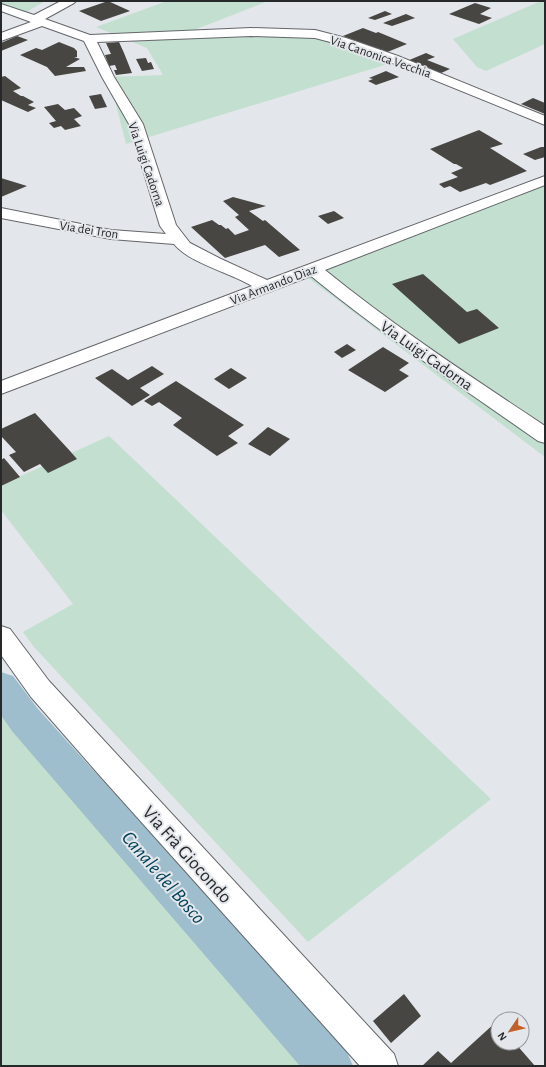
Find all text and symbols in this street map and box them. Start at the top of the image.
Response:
street label: Via Canonica Vecchia [328,34,433,81]
street label: Via Luigi Cadorna [125,121,166,208]
street label: Via dei Tron [58,219,119,242]
street label: Via Armando Diaz [229,263,319,308]
street label: Via Luigi Cadorna [377,318,475,393]
street label: Via Frà Giocondo [139,803,235,907]
water label: Canale del Bosco [118,827,209,928]
north arrow [490,1011,530,1051]
text: N [496,1030,509,1043]

